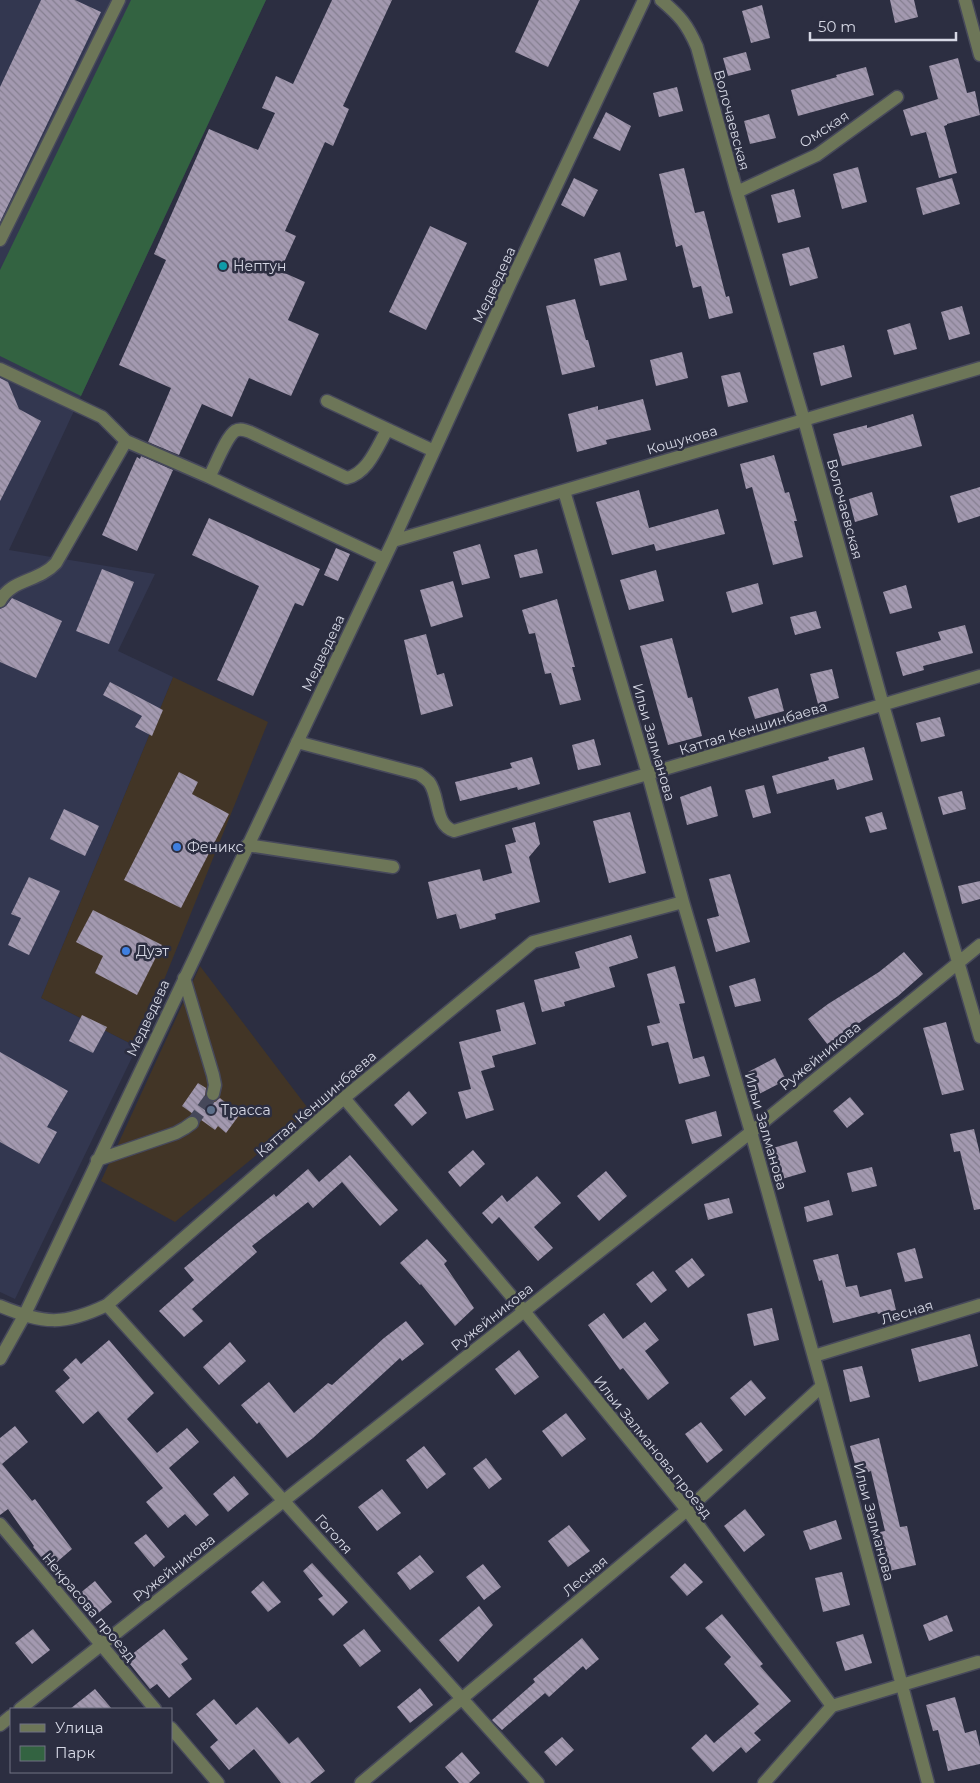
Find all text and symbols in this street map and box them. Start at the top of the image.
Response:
scale bar [810,10,956,42]
text: 50 m [818,17,856,36]
street label: Волочаевская [710,68,754,172]
street label: Омская [796,106,852,152]
street label: Медведева [468,244,520,326]
place label: Нептун [233,257,286,275]
marker: Нептун [217,260,229,272]
street label: Кошукова [645,421,719,459]
street label: Волочаевская [823,457,867,561]
street label: Медведева [297,612,349,694]
street label: Ильи Залманова [629,681,679,803]
street label: Каттая Кеншинбаева [677,697,829,759]
place label: Феникс [187,838,243,856]
marker: Феникс [171,841,183,853]
place label: Дуэт [136,942,169,960]
marker: Дуэт [120,945,132,957]
street label: Медведева [122,977,174,1059]
street label: Ружейникова [776,1018,864,1094]
street label: Каттая Кеншинбаева [252,1047,380,1161]
street label: Ильи Залманова [741,1070,791,1192]
place label: Трасса [221,1101,271,1119]
marker: Трасса [205,1104,217,1116]
street label: Ружейникова [447,1279,537,1355]
street label: Лесная [879,1296,935,1328]
street label: Ильи Залманова проезд [590,1372,716,1522]
street label: Ильи Залманова [850,1461,898,1583]
street label: Гоголя [311,1510,357,1558]
street label: Ружейникова [129,1530,219,1606]
street label: Некрасова проезд [38,1549,140,1665]
street label: Лесная [559,1552,611,1600]
legend [10,1708,172,1773]
text: Улица [55,1718,103,1737]
text: Парк [55,1743,95,1762]

